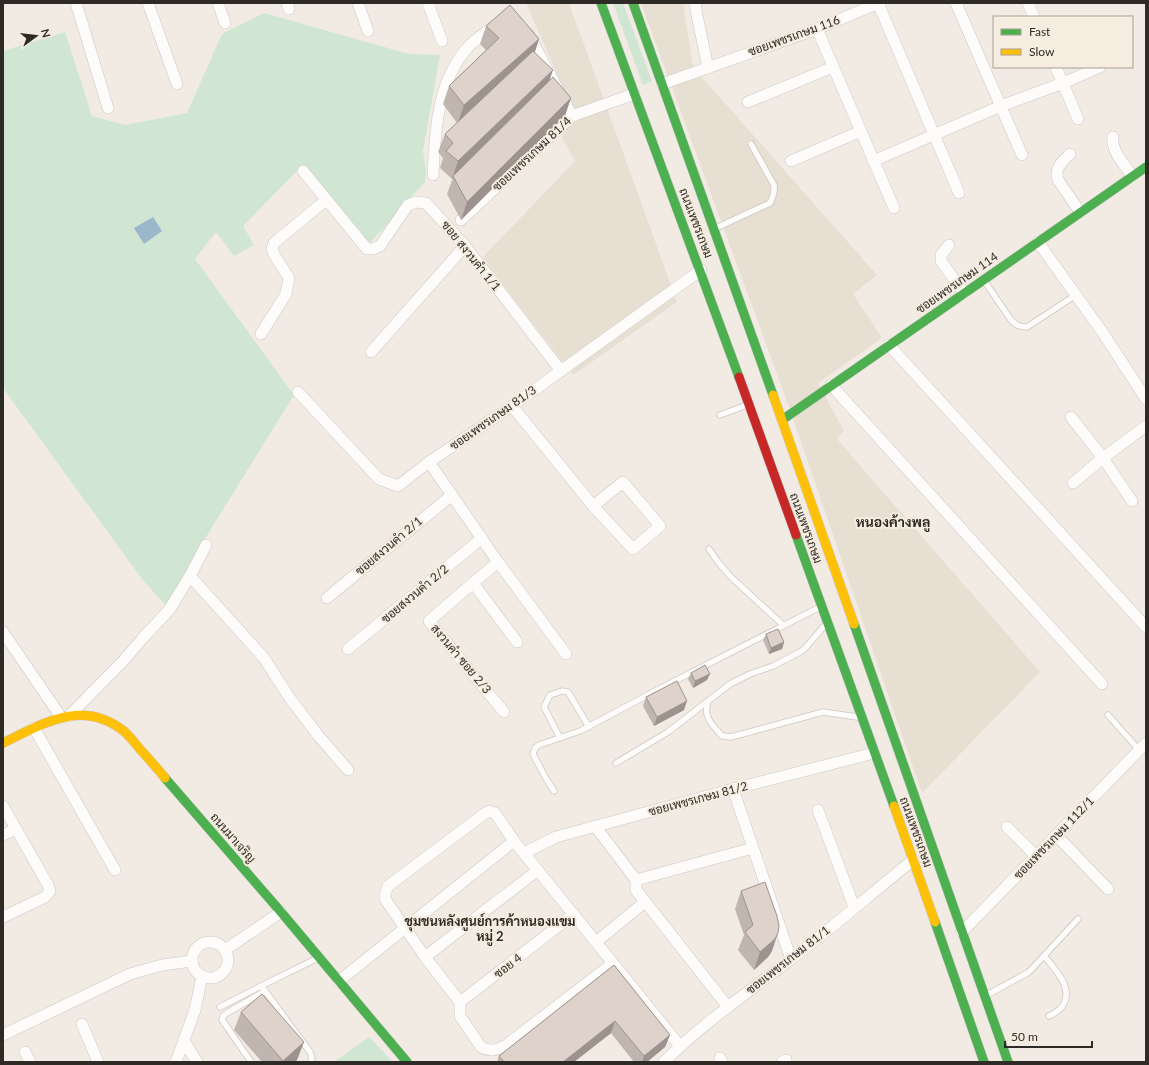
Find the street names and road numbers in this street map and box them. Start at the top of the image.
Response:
street label: ซอยเพชรเกษม 116 [746,12,842,59]
street label: ซอยเพชรเกษม 81/4 [489,113,574,194]
street label: ถนนเพชรเกษม [676,186,717,260]
street label: ซอย สงวนคำ 1/1 [438,218,504,294]
street label: ซอยเพชรเกษม 114 [913,249,1001,317]
street label: ซอยเพชรเกษม 81/3 [447,382,539,453]
street label: ถนนเพชรเกษม [787,491,826,565]
street label: ซอยสงวนคำ 2/1 [352,513,425,578]
street label: ซอยสงวนคำ 2/2 [378,561,451,626]
street label: สงวนคำ ซอย 2/3 [428,621,495,696]
street label: ซอยเพชรเกษม 81/2 [647,778,749,819]
street label: ซอยเพชรเกษม 112/1 [1010,793,1097,882]
street label: ถนนเพชรเกษม [897,795,936,869]
street label: ถนนมาเจริญ [208,810,259,866]
street label: ซอยเพชรเกษม 81/1 [743,922,833,997]
street label: ซอย 4 [491,950,525,981]

